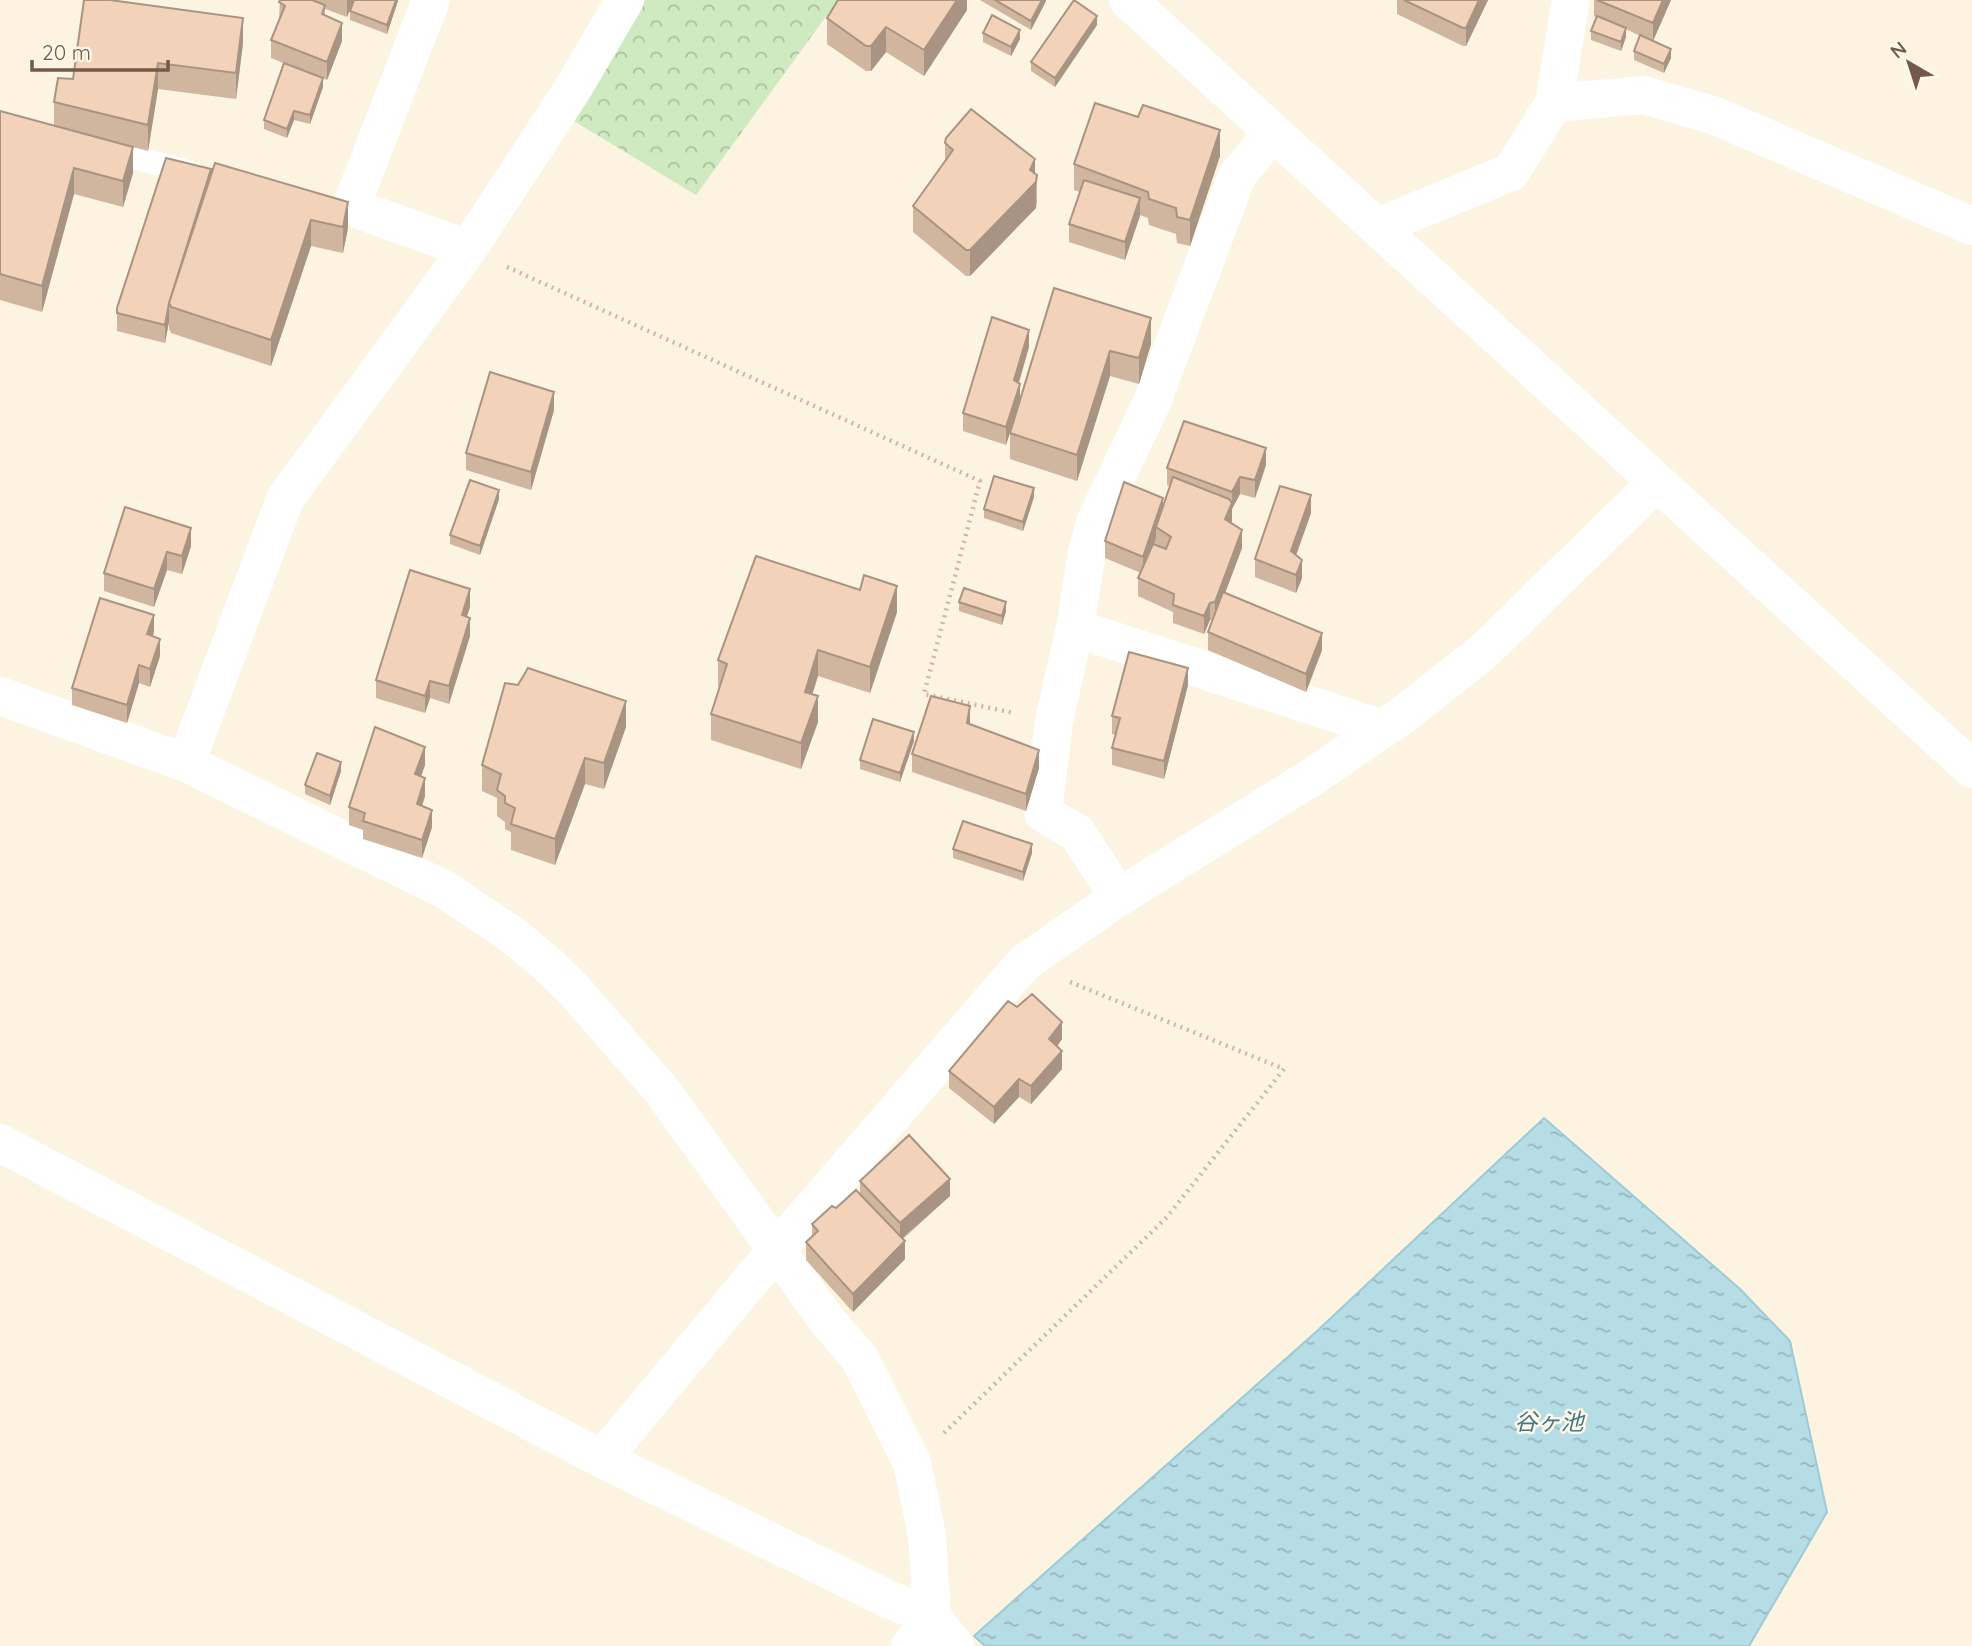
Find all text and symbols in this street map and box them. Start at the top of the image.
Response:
scale bar [32,28,168,72]
north arrow [1874,28,1944,98]
text: N [1885,36,1911,64]
text: 20 m [42,39,91,65]
water label: 谷ヶ池 [1515,1407,1586,1436]

